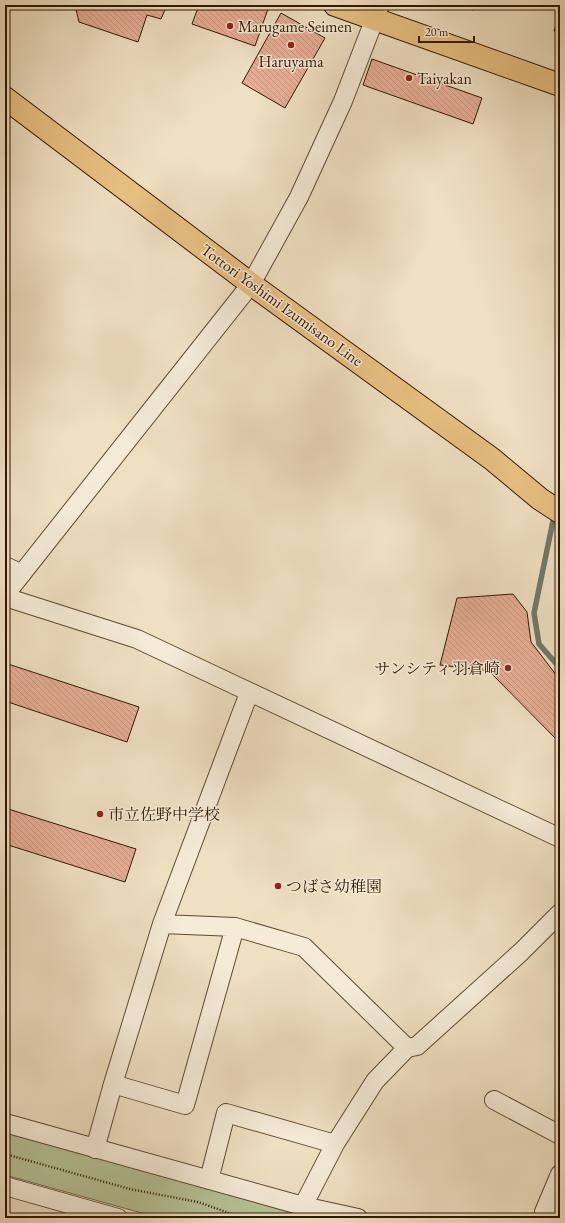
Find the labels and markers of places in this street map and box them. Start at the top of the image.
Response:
place label: Marugame Seimen [238,16,353,37]
marker: Marugame Seimen [225,21,235,31]
marker: Haruyama [286,40,296,50]
place label: Haruyama [258,51,324,72]
place label: Taiyakan [417,68,472,89]
marker: Taiyakan [404,73,414,83]
place label: サンシティ羽倉崎 [374,658,500,679]
marker: サンシティ羽倉崎 [503,663,513,673]
place label: 市立佐野中学校 [108,804,220,825]
marker: 市立佐野中学校 [95,809,105,819]
place label: つばさ幼稚園 [286,876,382,897]
marker: つばさ幼稚園 [273,881,283,891]

